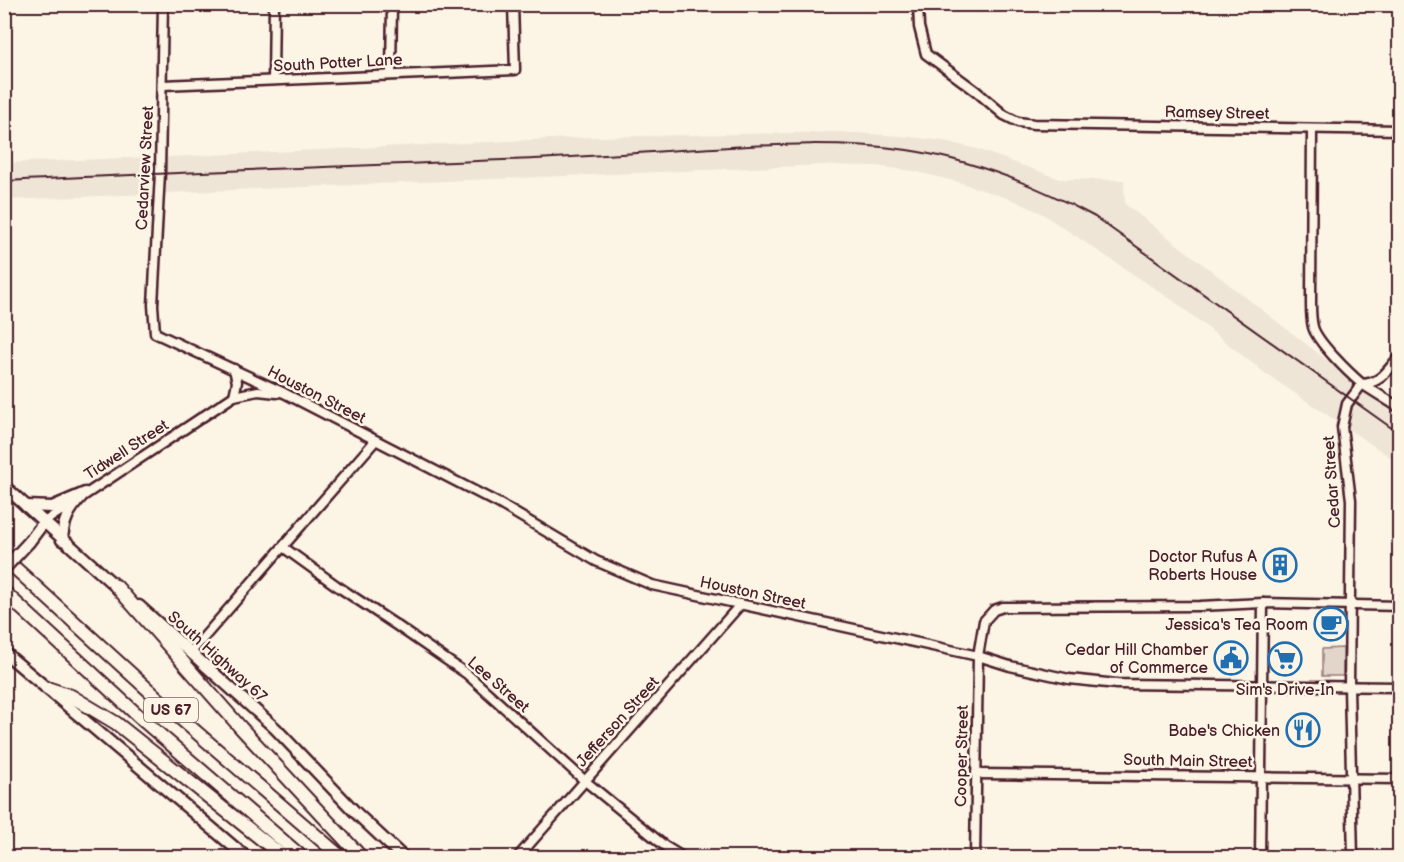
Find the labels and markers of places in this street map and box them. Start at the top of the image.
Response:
building icon: Doctor Rufus A Roberts House [1262,547,1298,583]
place label: Doctor Rufus A Roberts House [1148,548,1258,585]
cafe icon: Jessica's Tea Room [1313,606,1349,642]
place label: Jessica's Tea Room [1165,616,1308,635]
public building icon: Cedar Hill Chamber of Commerce [1213,640,1249,676]
place label: Cedar Hill Chamber of Commerce [1065,641,1209,678]
supermarket icon: Sim's Drive-In [1267,641,1303,677]
place label: Sim's Drive-In [1236,681,1334,700]
restaurant icon: Babe's Chicken [1285,712,1321,748]
place label: Babe's Chicken [1168,722,1280,741]

